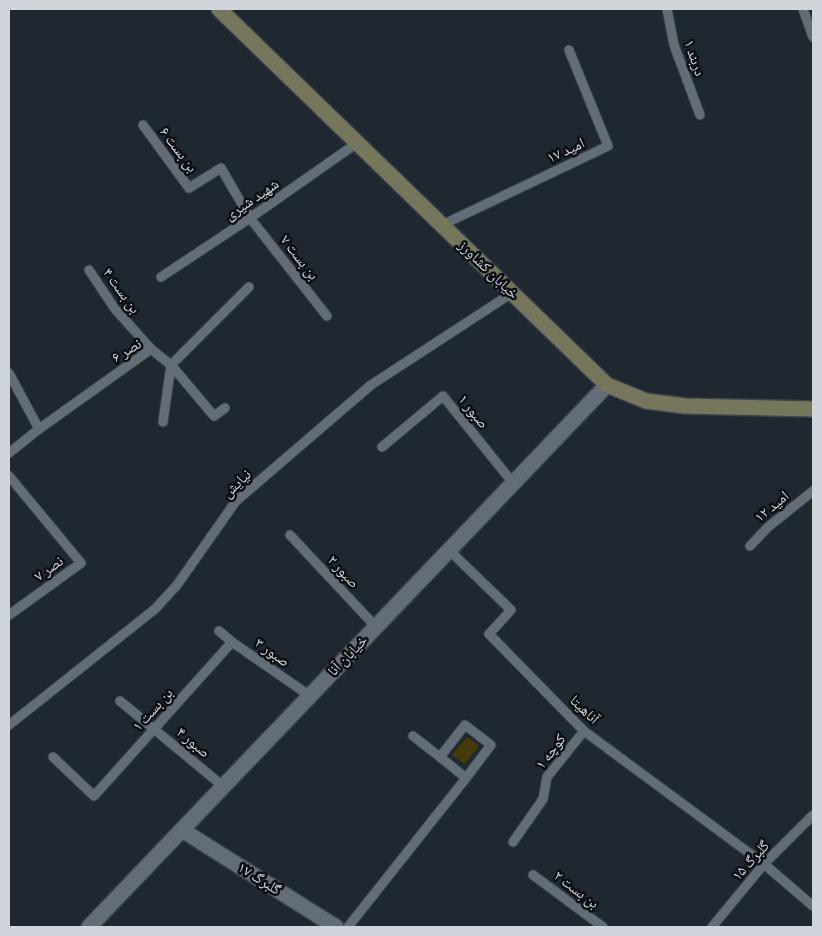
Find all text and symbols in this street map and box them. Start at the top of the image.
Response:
street label: دربند ۱ [679,37,709,79]
street label: بن بست ۶ [155,124,201,176]
street label: امید ۱۷ [544,135,588,167]
street label: شهید شیری [221,175,283,225]
street label: بن بست ۷ [276,232,322,284]
street label: خیابان کشاورز [454,237,522,303]
street label: بن بست ۴ [98,265,144,317]
street label: نصر ۶ [109,335,145,367]
street label: صبور ۱ [454,391,492,433]
street label: نیایش [219,466,255,502]
street label: امید ۱۲ [751,487,793,527]
street label: نصر ۷ [31,552,67,586]
street label: صبور ۲ [323,552,363,592]
street label: خیابان آنا [324,632,372,680]
street label: صبور ۳ [251,635,293,671]
street label: بن بست ۱ [129,685,177,735]
street label: آناهیتا [566,692,602,728]
street label: صبور ۴ [172,724,214,762]
street label: کوچه ۱ [532,731,570,773]
street label: گلبرگ ۱۵ [728,837,774,885]
street label: گلبرگ ۱۷ [234,859,284,899]
street label: بن بست ۲ [550,867,602,913]

